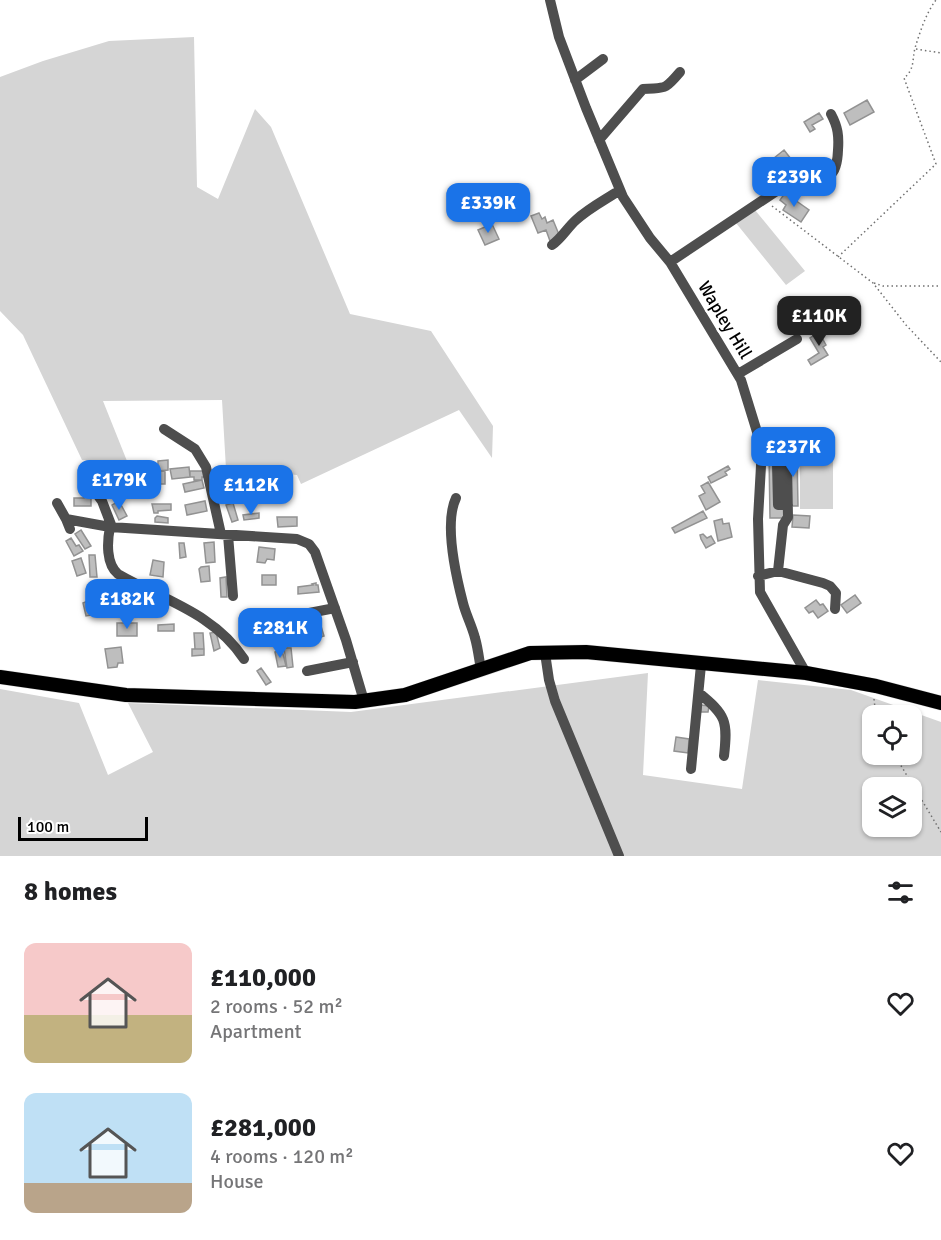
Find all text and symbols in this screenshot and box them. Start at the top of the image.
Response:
pin: £239K [752,157,836,208]
text: £239K [766,164,822,189]
pin: £339K [446,183,530,234]
text: £339K [460,190,516,215]
street label: Wapley Hill [693,277,757,363]
pin: £110K [777,296,861,347]
text: £110K [791,303,847,328]
pin: £237K [751,427,835,478]
text: £237K [765,434,821,459]
pin: £179K [77,460,161,511]
pin: £112K [209,465,293,516]
text: £179K [91,467,147,492]
text: £112K [223,472,279,497]
pin: £182K [85,579,169,630]
text: £182K [99,586,155,611]
pin: £281K [238,608,322,659]
text: £281K [252,615,308,640]
map controls [862,705,922,837]
button: locate [862,705,922,765]
button: layers [862,777,922,837]
scale bar [18,814,148,842]
text: 100 m [27,817,69,837]
text: 8 homes [24,876,117,908]
icon: filters [884,876,917,909]
text: £110,000 [210,962,316,994]
icon: home [72,967,144,1039]
icon: heart [884,987,917,1020]
text: 2 rooms · 52 m² [210,994,343,1019]
text: Apartment [210,1019,302,1044]
text: £281,000 [210,1112,316,1144]
icon: home [72,1117,144,1189]
icon: heart [884,1137,917,1170]
text: 4 rooms · 120 m² [210,1144,354,1169]
text: House [210,1169,264,1194]

